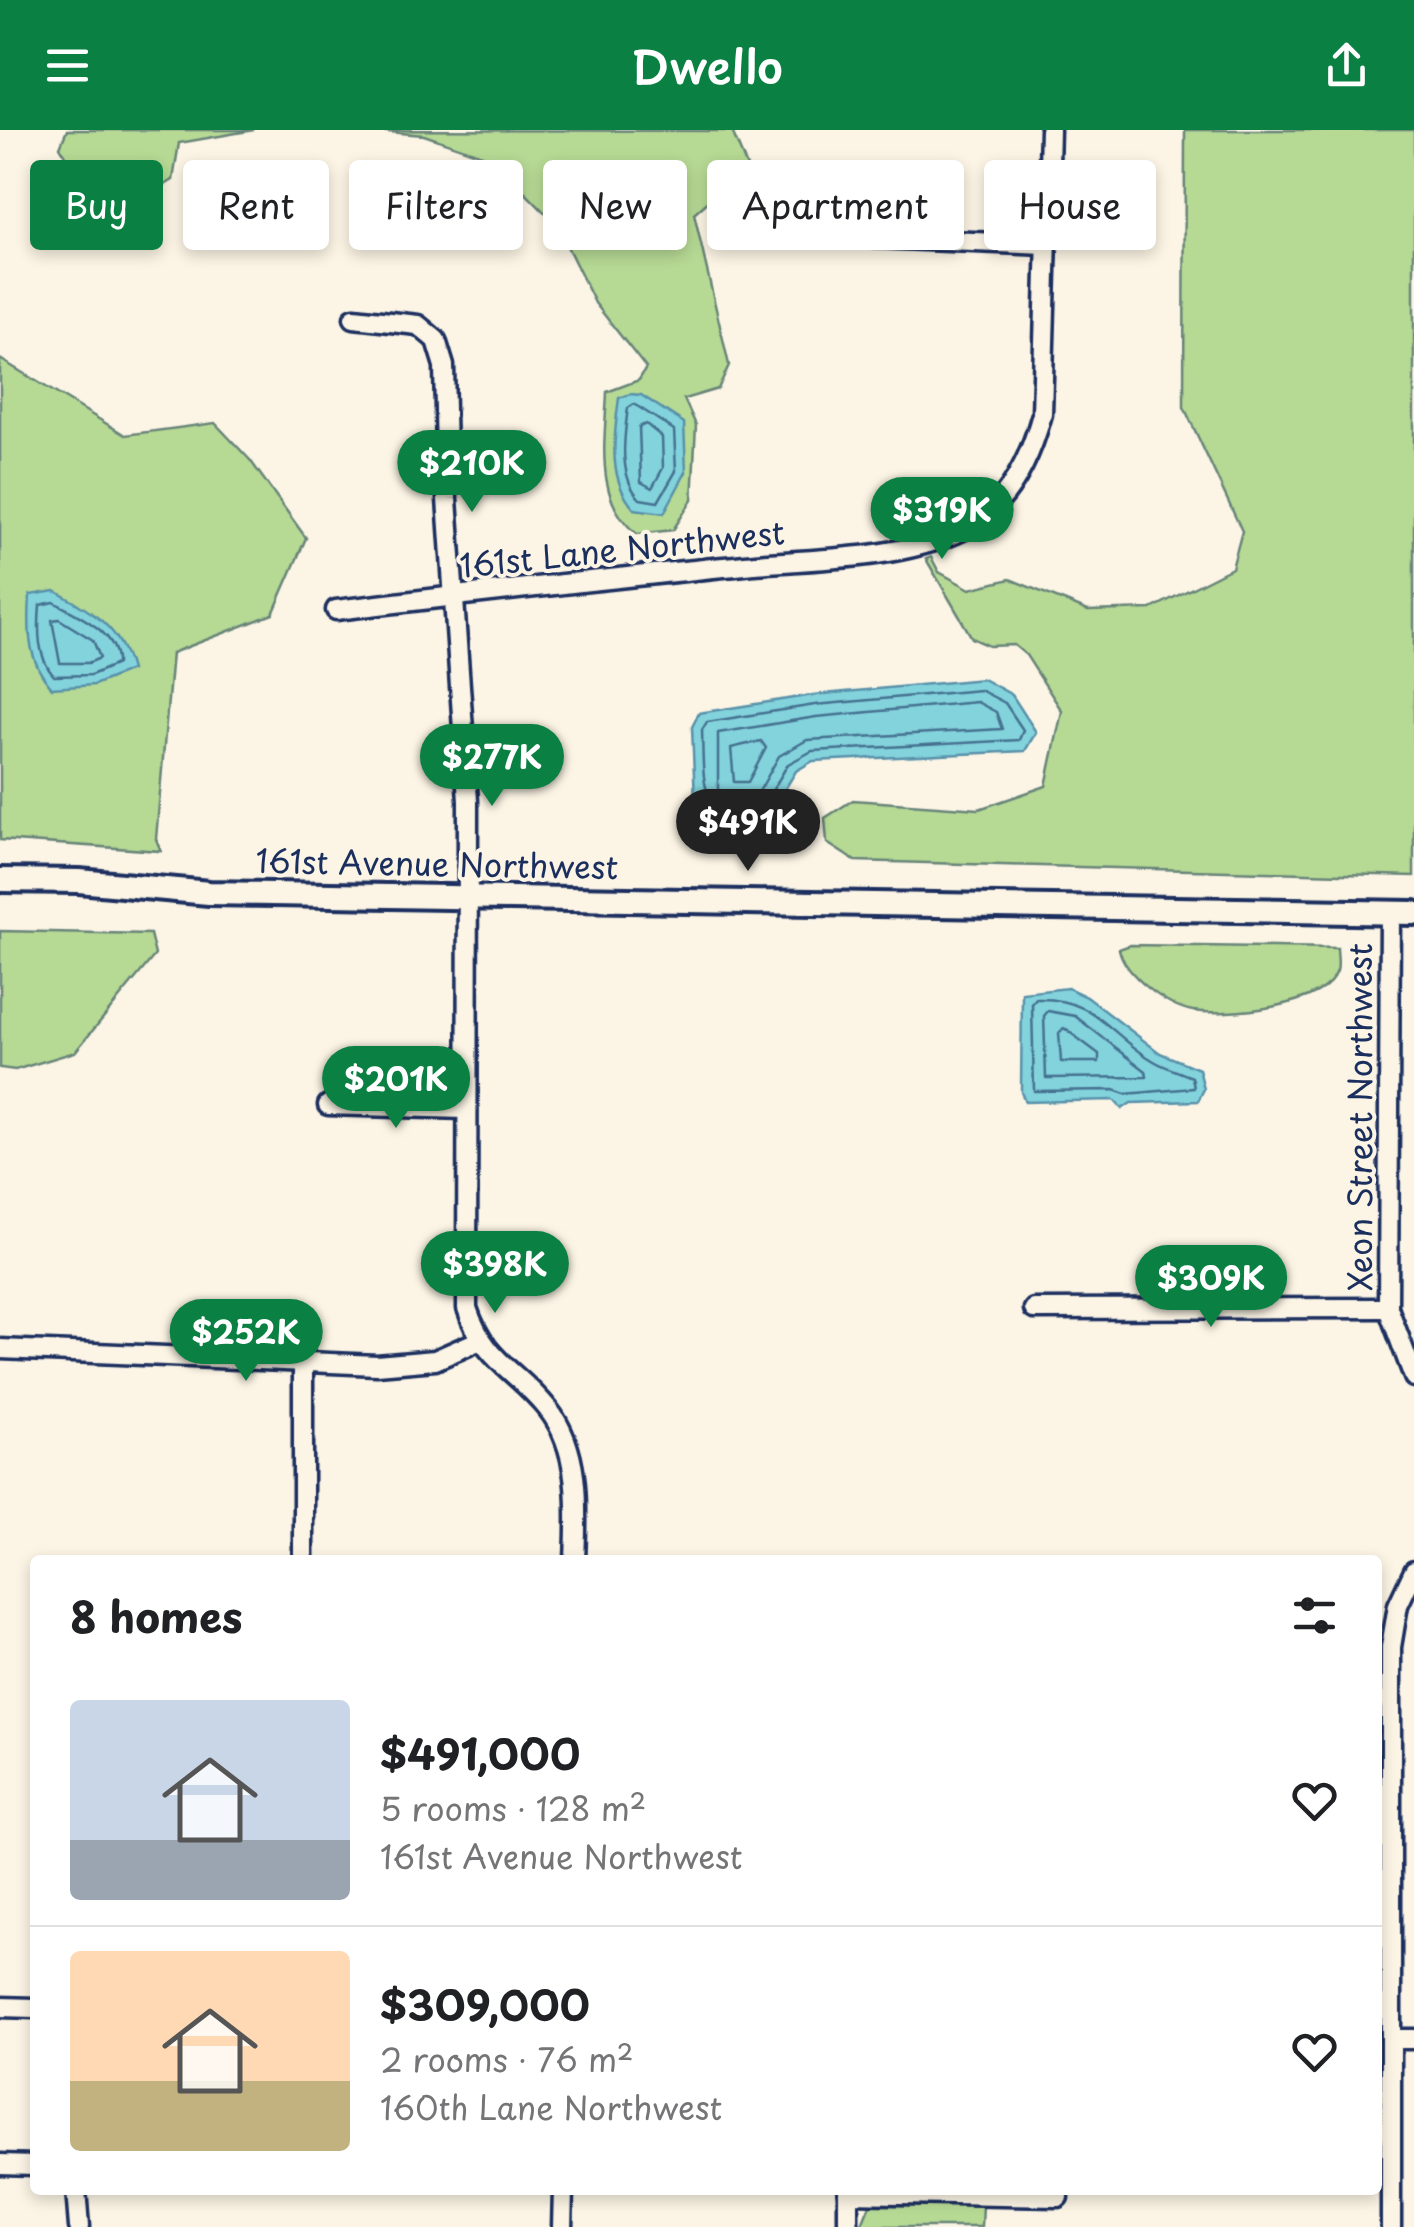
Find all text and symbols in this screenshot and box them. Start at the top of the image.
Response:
text: Dwello [631,31,783,99]
icon: menu [40,38,95,93]
icon: share [1319,38,1374,93]
chip: Buy [30,160,163,250]
chip: Rent [183,160,329,250]
chip: Filters [349,160,523,250]
chip: New [543,160,687,250]
chip: Apartment [707,160,964,250]
chip: House [984,160,1156,250]
pin: $210K [402,430,542,515]
text: $210K [419,438,525,486]
pin: $319K [872,477,1012,562]
text: $319K [893,485,991,533]
street label: 161st Lane Northwest [457,507,787,589]
pin: $277K [422,724,562,809]
text: $277K [442,732,542,780]
pin: $491K [678,789,818,874]
text: $491K [698,797,798,845]
street label: 161st Avenue Northwest [255,836,619,890]
street label: Xeon Street Northwest [1335,943,1383,1291]
pin: $201K [326,1046,466,1131]
text: $201K [344,1054,448,1102]
pin: $398K [425,1231,565,1316]
text: $398K [443,1239,547,1287]
pin: $309K [1141,1245,1281,1330]
text: $309K [1157,1253,1265,1301]
pin: $252K [176,1299,316,1384]
text: $252K [192,1307,300,1355]
text: 8 homes [70,1584,243,1647]
icon: filters [1287,1588,1342,1643]
text: $491,000 [380,1721,580,1784]
icon: home [150,1740,270,1860]
icon: heart [1287,1773,1342,1828]
text: 5 rooms · 128 m² [380,1784,646,1832]
text: 161st Avenue Northwest [380,1832,743,1880]
text: $309,000 [380,1972,590,2035]
icon: home [150,1991,270,2111]
icon: heart [1287,2024,1342,2079]
text: 2 rooms · 76 m² [380,2035,634,2083]
text: 160th Lane Northwest [380,2083,722,2131]

